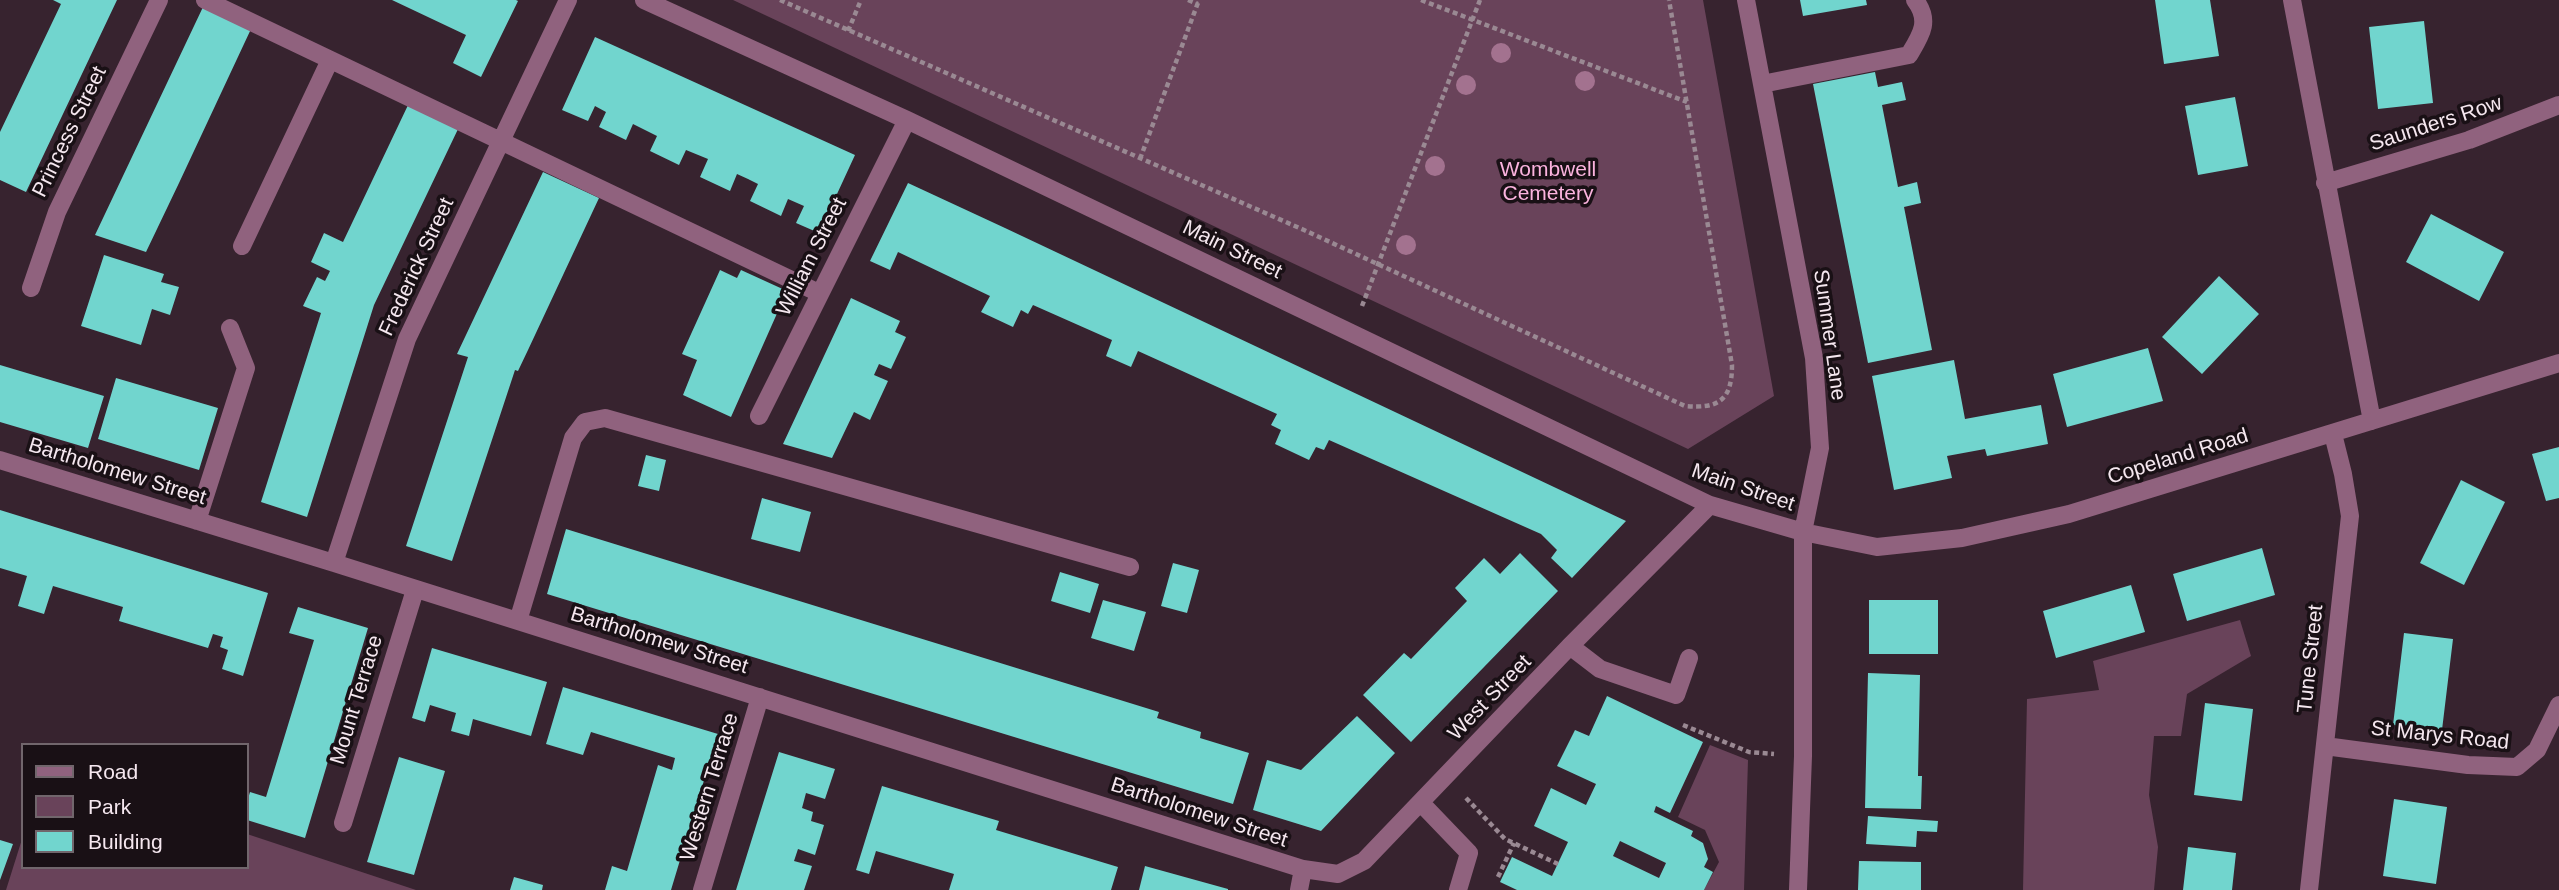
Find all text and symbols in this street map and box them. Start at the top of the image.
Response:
street label: Princess Street [27,62,113,202]
street label: Saunders Row [2367,91,2505,157]
park label: Wombwell Cemetery [1500,157,1596,207]
street label: Frederick Street [374,194,460,340]
street label: William Street [771,194,853,320]
street label: Main Street [1178,215,1286,285]
street label: Summer Lane [1807,268,1851,402]
street label: Copeland Road [2105,424,2251,490]
street label: Bartholomew Street [25,433,209,511]
street label: Main Street [1688,459,1798,517]
street label: Bartholomew Street [567,602,751,680]
street label: Tune Street [2293,604,2329,714]
street label: Mount Terrace [325,632,389,768]
street label: West Street [1443,650,1537,746]
street label: Western Terrace [675,710,745,864]
street label: St Marys Road [2370,716,2510,756]
legend [21,743,248,869]
text: Road [88,760,138,783]
street label: Bartholomew Street [1107,773,1291,853]
text: Park [88,795,131,818]
text: Building [88,830,163,853]

